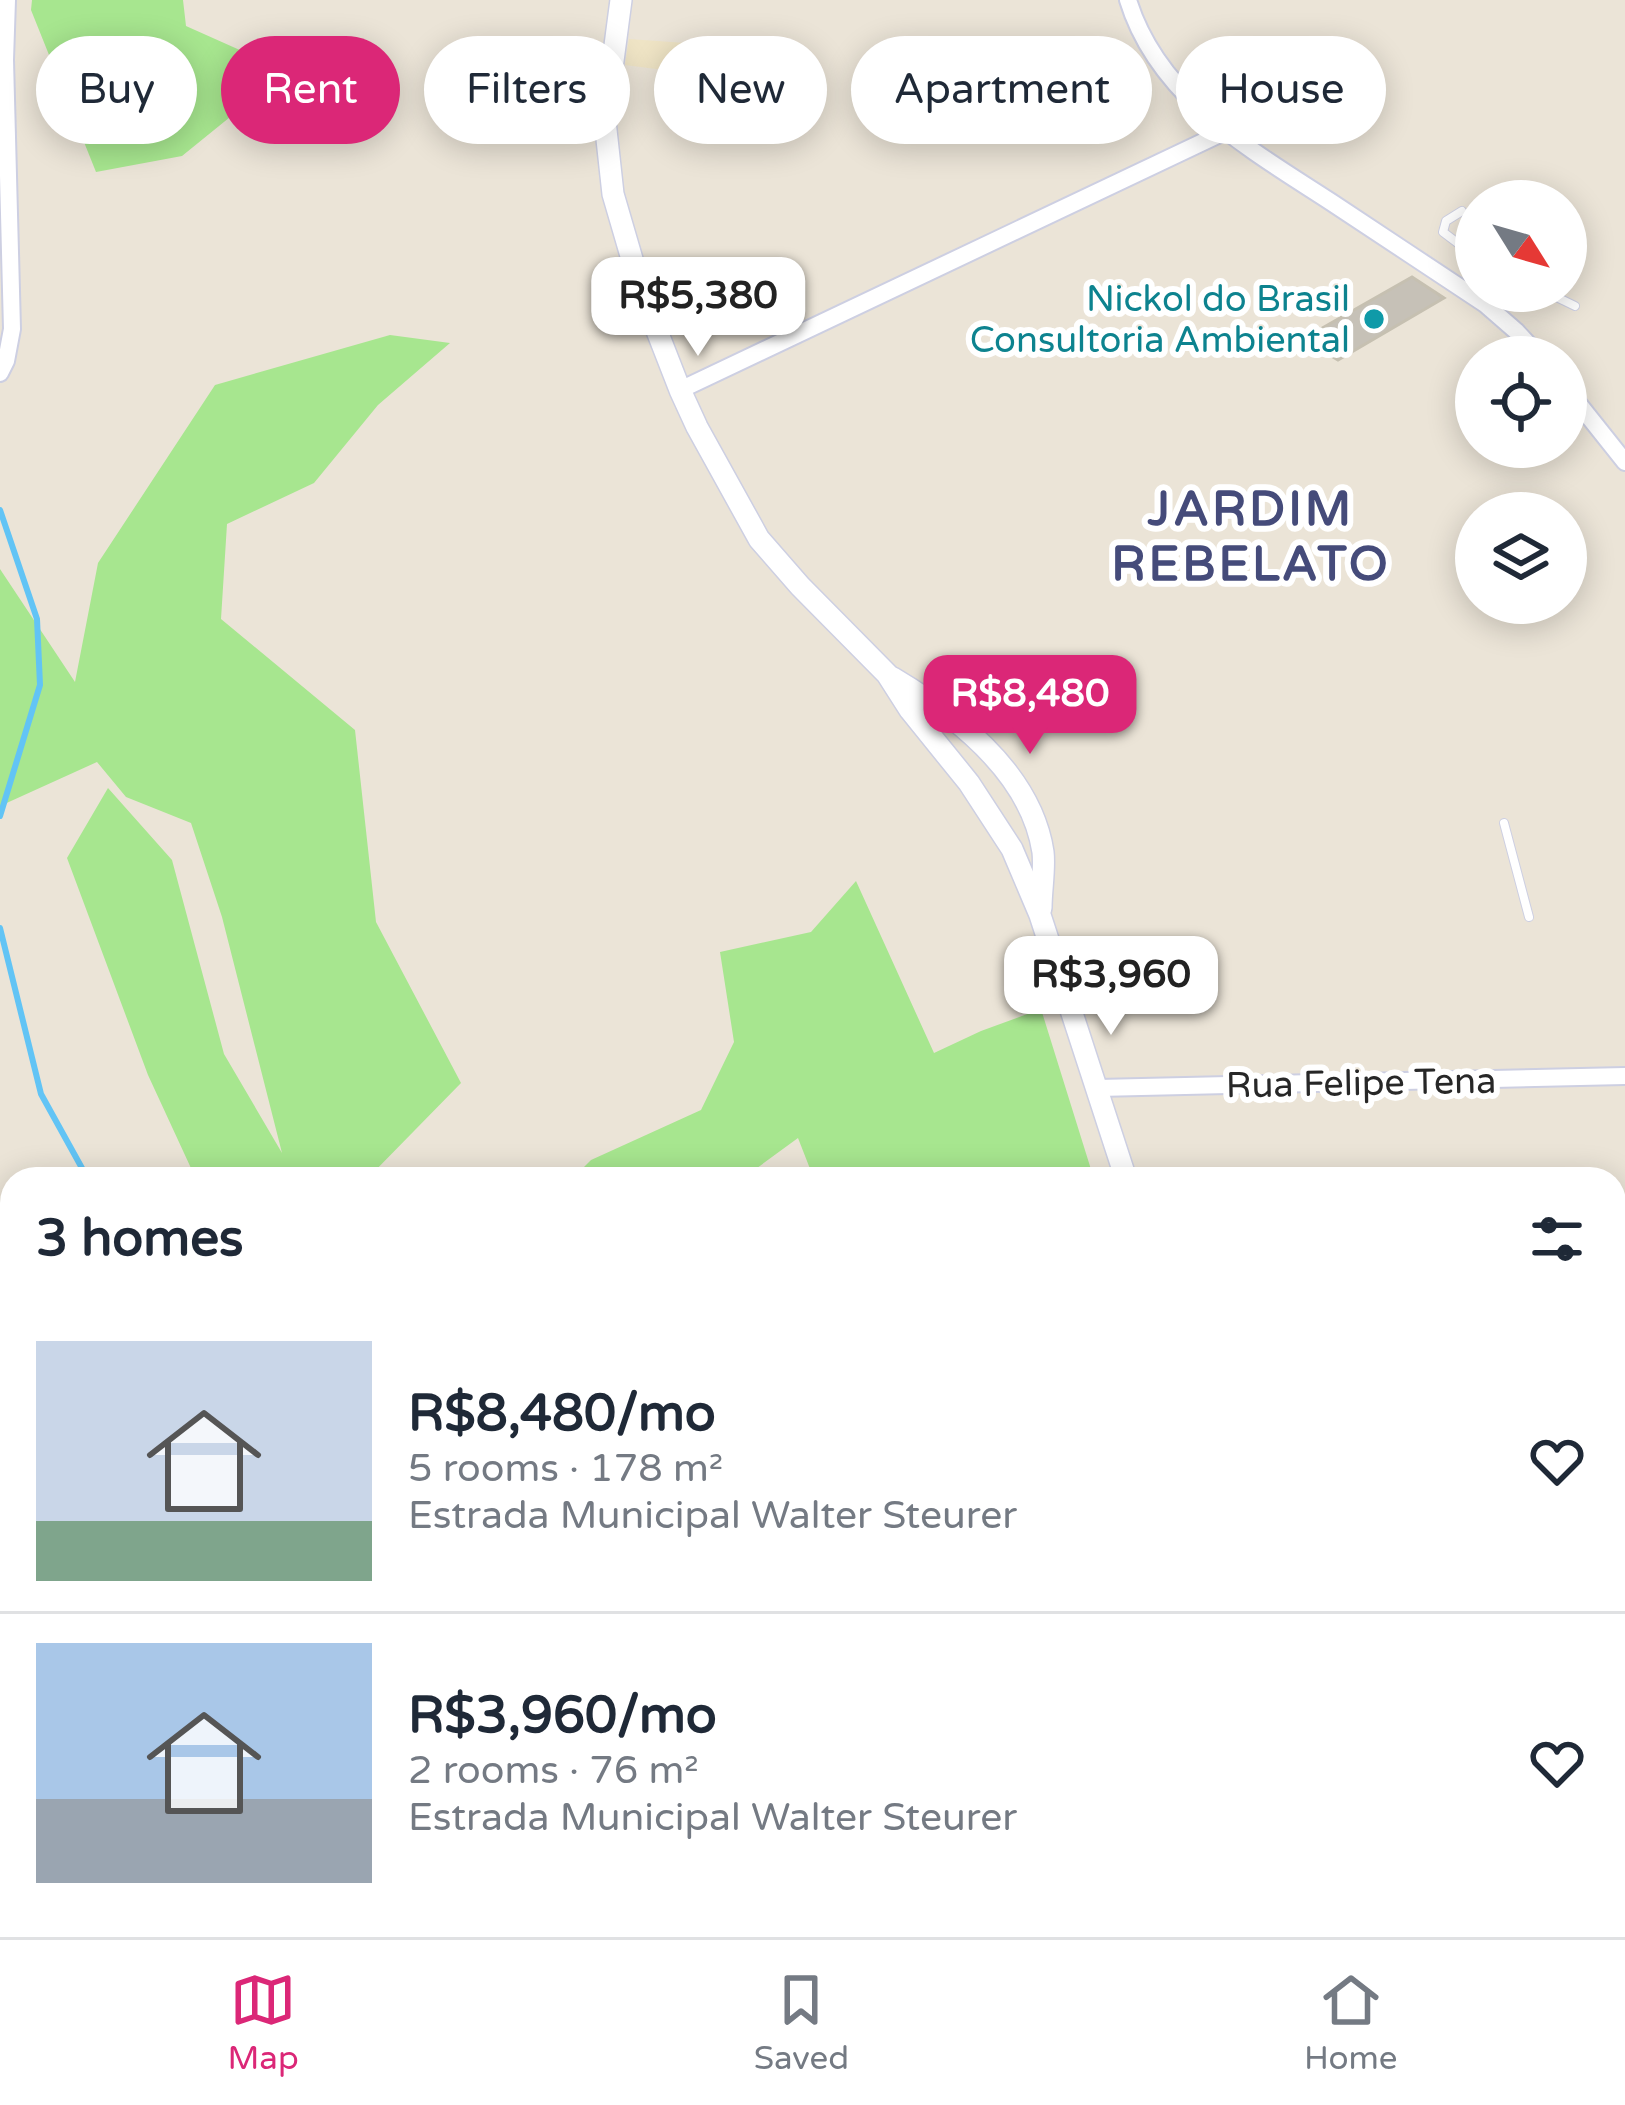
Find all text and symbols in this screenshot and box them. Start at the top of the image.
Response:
chip: Buy [36,36,197,144]
chip: Rent [221,36,400,144]
chip: Filters [424,36,630,144]
chip: New [654,36,827,144]
chip: Apartment [851,36,1152,144]
chip: House [1176,36,1386,144]
north arrow [1455,180,1587,312]
map controls [1455,180,1587,624]
pin: R$5,380 [587,257,809,359]
text: R$5,380 [618,272,778,319]
place label: Nickol do Brasil Consultoria Ambiental [970,278,1350,362]
marker: Nickol do Brasil Consultoria Ambiental [1361,306,1387,332]
button: locate [1455,336,1587,468]
district label: JARDIM REBELATO [1111,481,1391,594]
button: layers [1455,492,1587,624]
pin: R$8,480 [919,655,1141,757]
text: R$8,480 [950,670,1110,717]
pin: R$3,960 [1000,936,1222,1038]
text: R$3,960 [1031,951,1191,998]
street label: Rua Felipe Tena [1225,1060,1497,1107]
icon: filters [1524,1206,1590,1272]
text: 3 homes [36,1208,244,1270]
text: R$8,480/mo [408,1383,716,1445]
icon: home [132,1389,276,1533]
icon: heart [1524,1428,1590,1494]
text: 5 rooms · 178 m² [408,1445,723,1492]
text: Estrada Municipal Walter Steurer [408,1492,1017,1539]
text: R$3,960/mo [408,1685,717,1747]
icon: home [132,1691,276,1835]
icon: heart [1524,1730,1590,1796]
text: 2 rooms · 76 m² [408,1747,699,1794]
text: Estrada Municipal Walter Steurer [408,1794,1017,1841]
tab: Map [227,1967,299,2078]
tab: Saved [754,1967,849,2078]
tab: Home [1304,1967,1398,2078]

